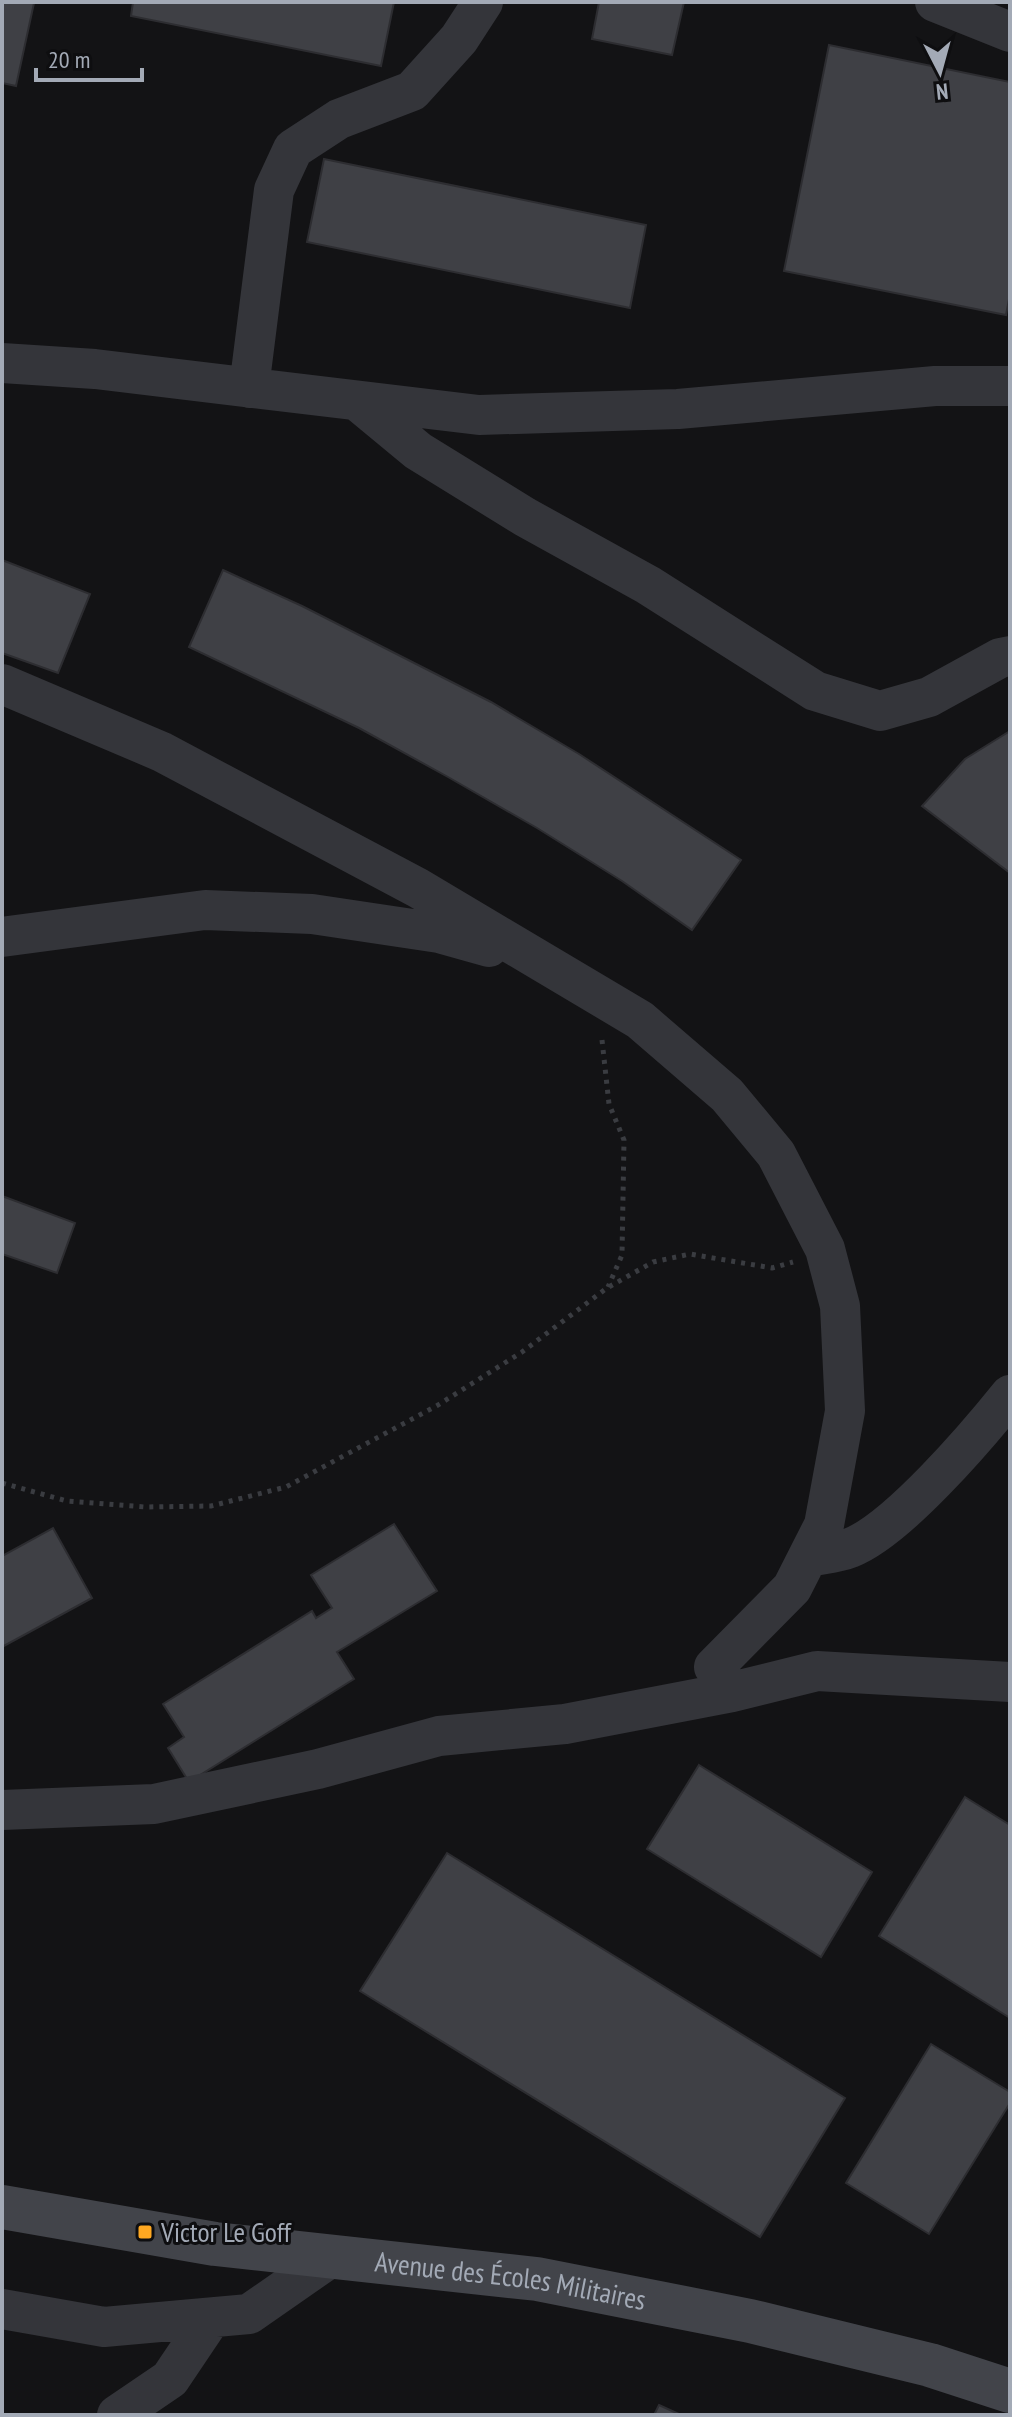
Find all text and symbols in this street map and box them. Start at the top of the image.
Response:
scale bar [36,32,142,82]
north arrow [900,32,980,112]
text: 20 m [48,44,90,75]
text: N [935,77,949,106]
place label: Victor Le Goff [160,2213,293,2250]
marker: Victor Le Goff [136,2223,154,2241]
street label: Avenue des Écoles Militaires [373,2243,649,2318]

